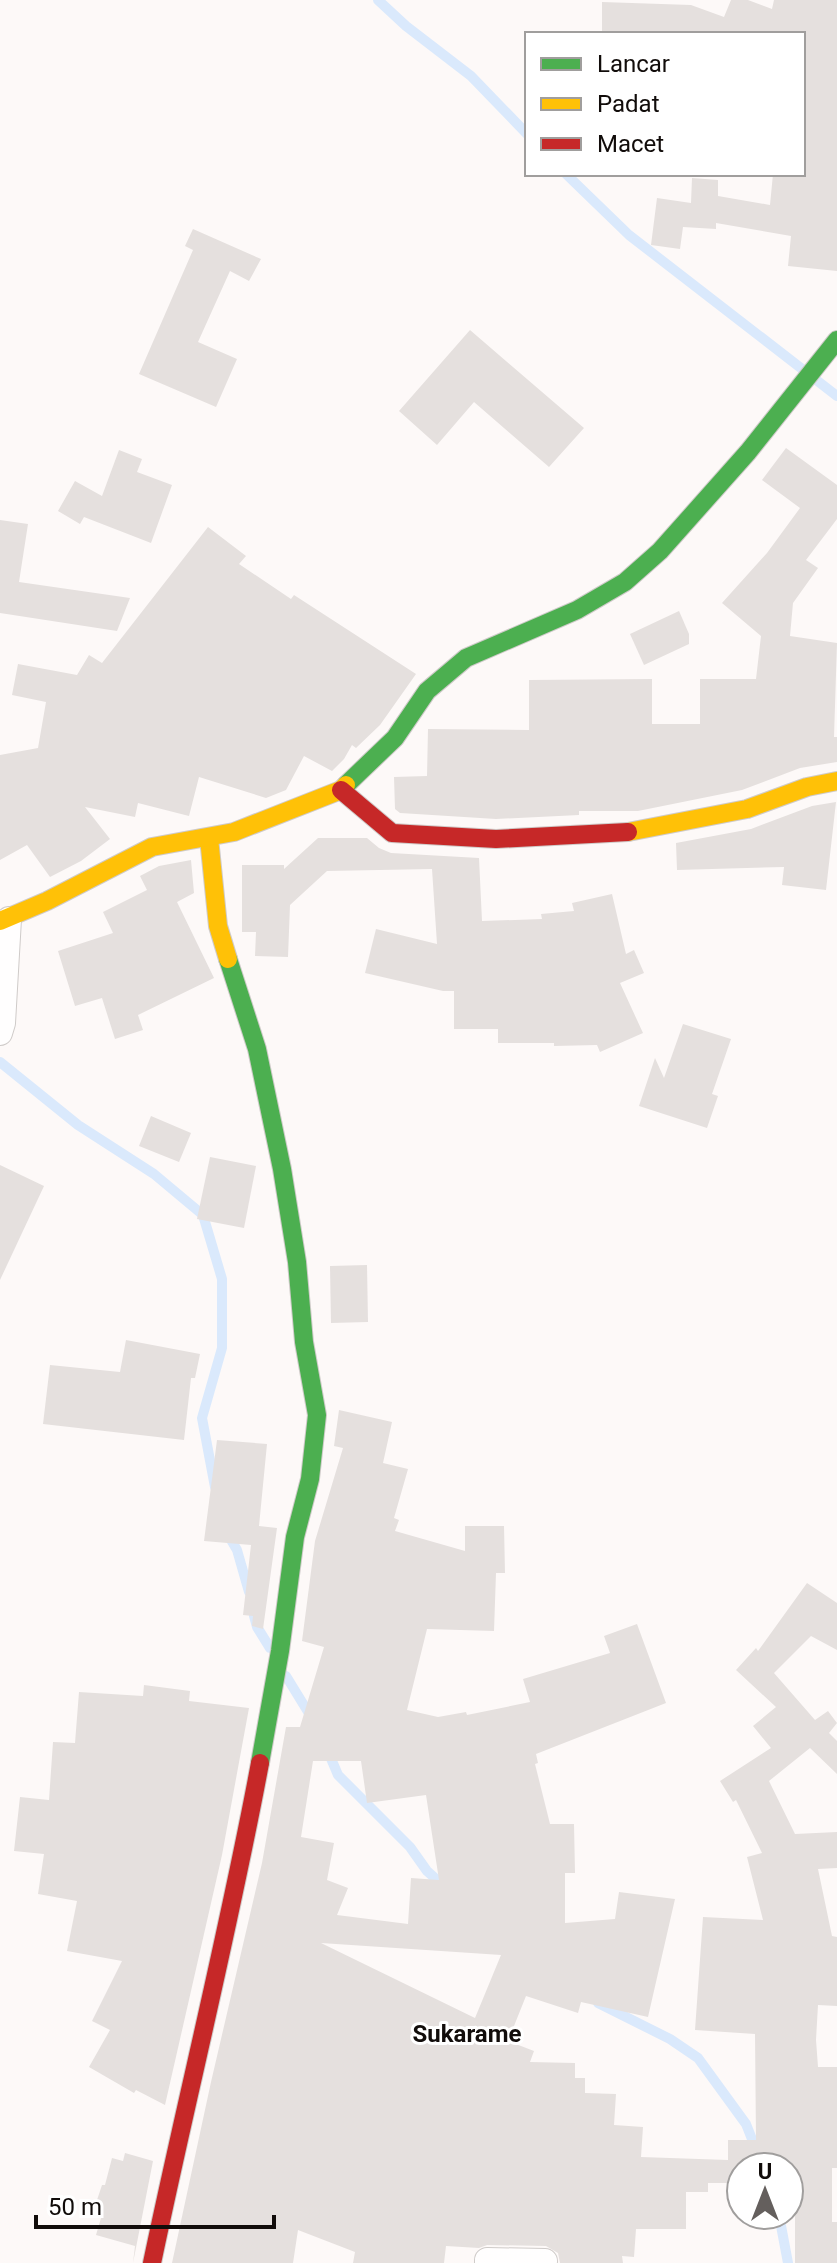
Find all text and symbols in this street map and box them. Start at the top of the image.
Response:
legend [525,32,805,176]
text: Lancar [597,50,670,78]
text: Padat [597,90,660,118]
text: Macet [597,130,664,158]
district label: Sukarame [413,2020,521,2048]
north arrow [725,2151,805,2231]
text: U [758,2159,772,2184]
scale bar [36,2179,274,2229]
text: 50 m [48,2193,102,2221]

